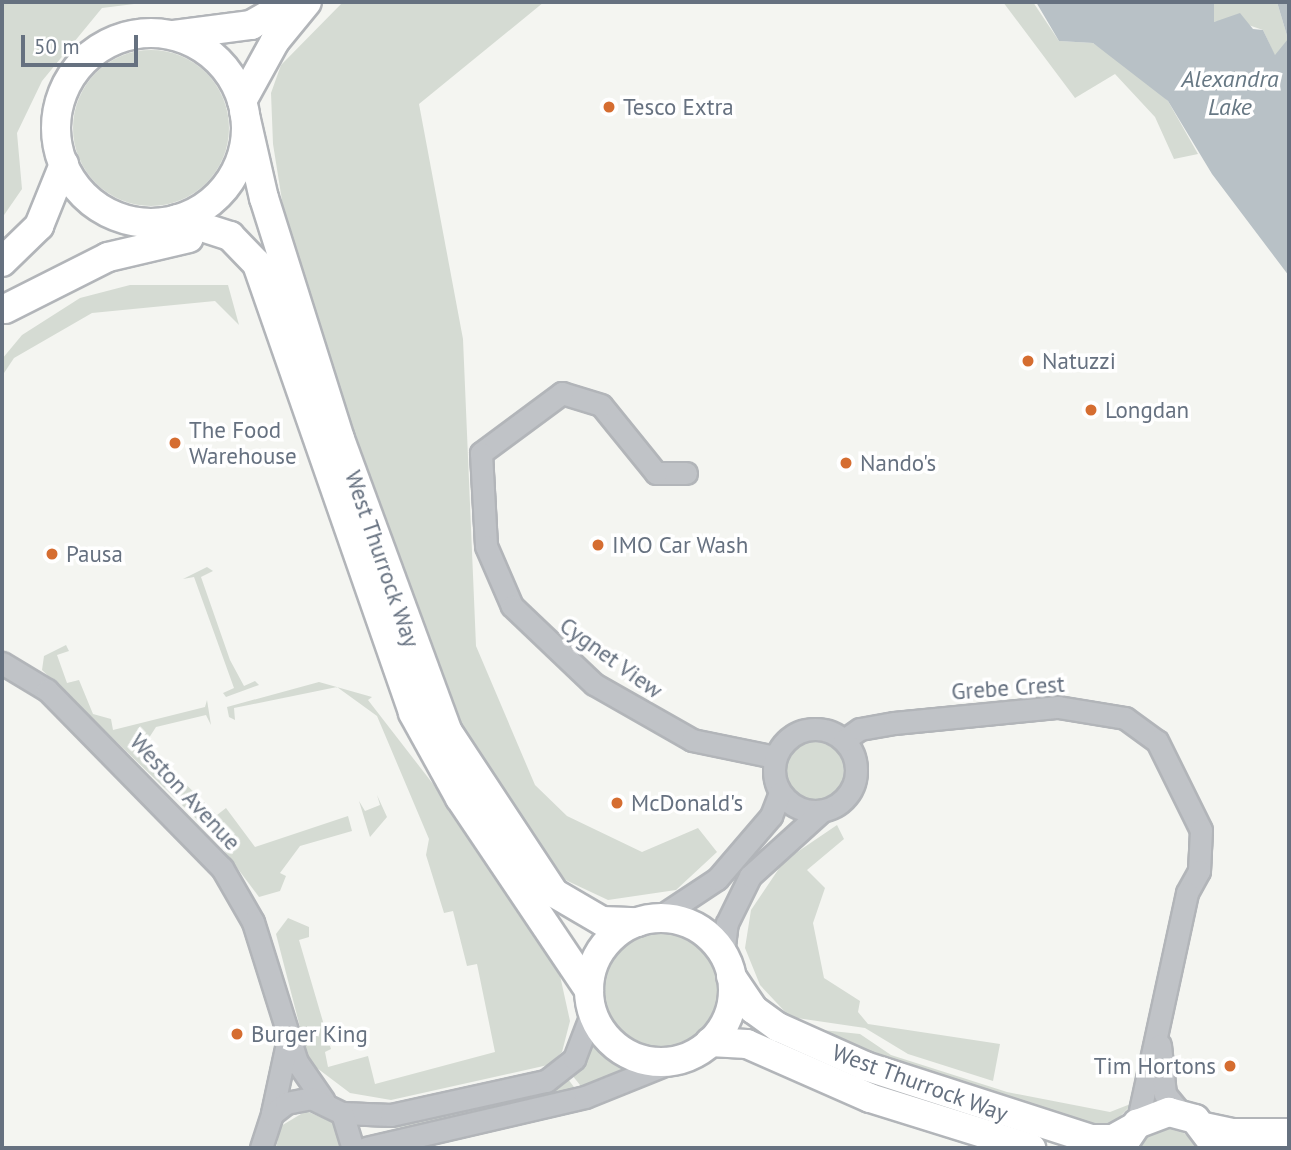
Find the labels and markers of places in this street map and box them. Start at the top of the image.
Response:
place label: Tesco Extra [623,93,734,121]
marker: Tesco Extra [601,99,617,115]
place label: Natuzzi [1042,347,1116,375]
marker: Natuzzi [1020,353,1036,369]
place label: Longdan [1105,396,1189,424]
marker: Longdan [1083,402,1099,418]
place label: The Food Warehouse [189,416,297,470]
marker: The Food Warehouse [167,435,183,451]
place label: Nando's [860,449,936,477]
marker: Nando's [838,455,854,471]
place label: IMO Car Wash [612,531,749,559]
marker: IMO Car Wash [590,537,606,553]
place label: Pausa [66,540,123,568]
marker: Pausa [44,546,60,562]
place label: McDonald's [631,789,743,817]
marker: McDonald's [609,795,625,811]
place label: Burger King [251,1020,368,1048]
marker: Burger King [229,1026,245,1042]
place label: Tim Hortons [1094,1052,1216,1080]
marker: Tim Hortons [1222,1058,1238,1074]

